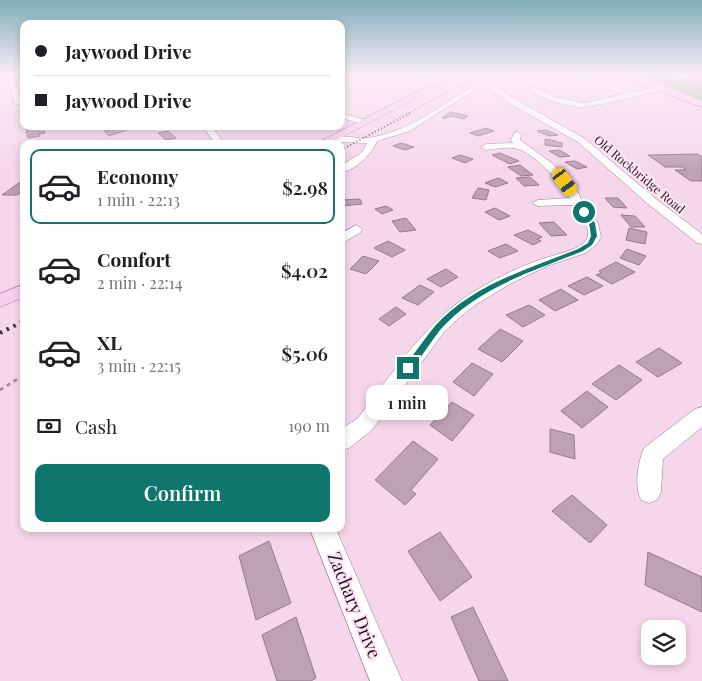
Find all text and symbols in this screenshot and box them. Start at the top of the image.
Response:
text: Jaywood Drive [65,38,191,64]
text: Jaywood Drive [65,87,191,113]
street label: Old Rockbridge Road [591,131,689,217]
text: Economy [97,163,178,189]
icon: car [37,164,82,209]
car [550,165,579,199]
text: $2.98 [282,174,328,200]
text: 1 min · 22:13 [97,189,180,210]
route start [573,201,595,223]
text: Comfort [97,246,171,272]
icon: car [37,247,82,292]
text: $4.02 [281,257,328,283]
text: 2 min · 22:14 [97,272,183,293]
text: XL [97,329,122,355]
icon: car [37,330,82,375]
text: $5.06 [282,340,328,366]
text: 3 min · 22:15 [97,355,181,376]
route end [397,357,419,379]
callout: 1 min [367,386,449,420]
text: 1 min [388,392,426,413]
icon: cash [35,412,63,440]
text: Cash [75,413,117,439]
text: 190 m [288,415,330,436]
button: Confirm [35,464,330,522]
street label: Zachary Drive [323,548,387,662]
map controls [641,620,686,665]
button: layers [641,620,686,665]

